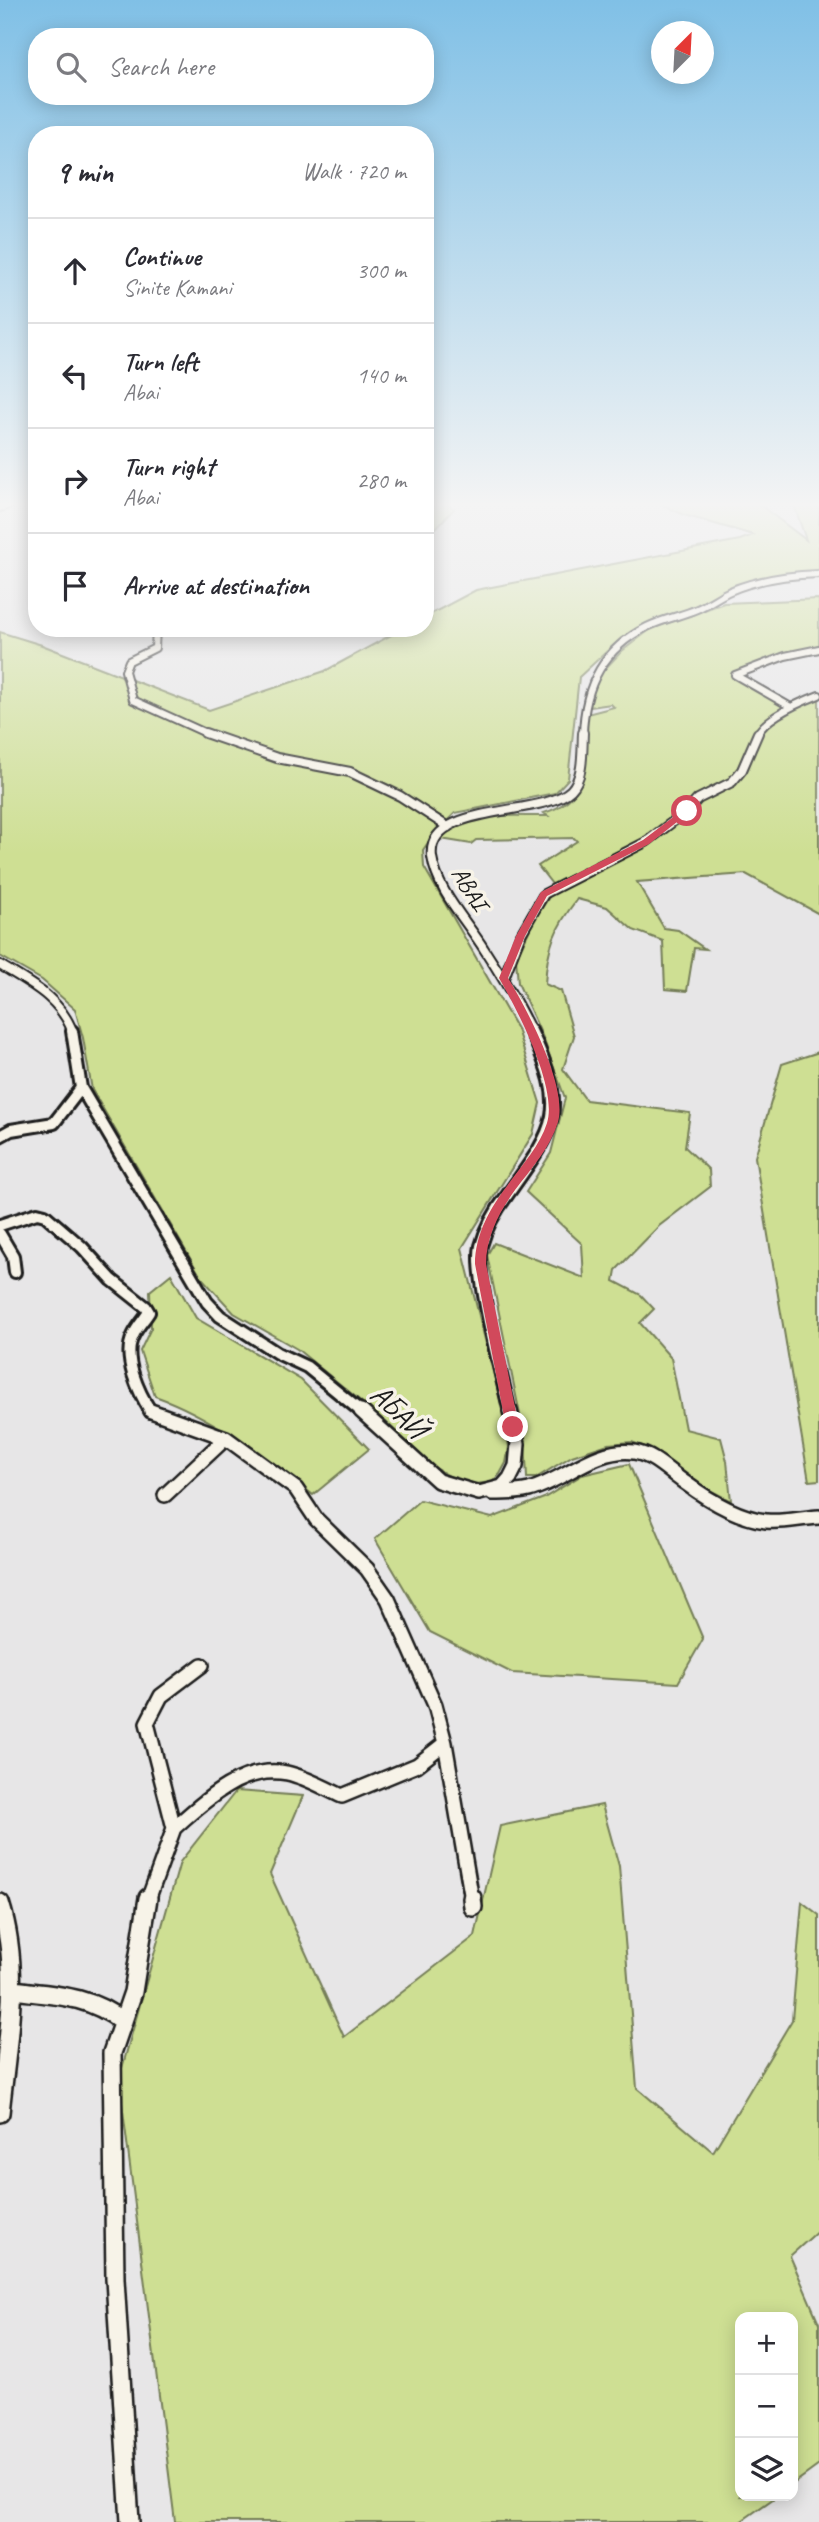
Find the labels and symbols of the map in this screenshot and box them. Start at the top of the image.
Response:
north arrow [651,21,714,84]
route start [671,795,702,826]
street label: ABAI [445,860,497,919]
street label: АБАЙ [363,1375,439,1450]
route end [497,1411,528,1442]

